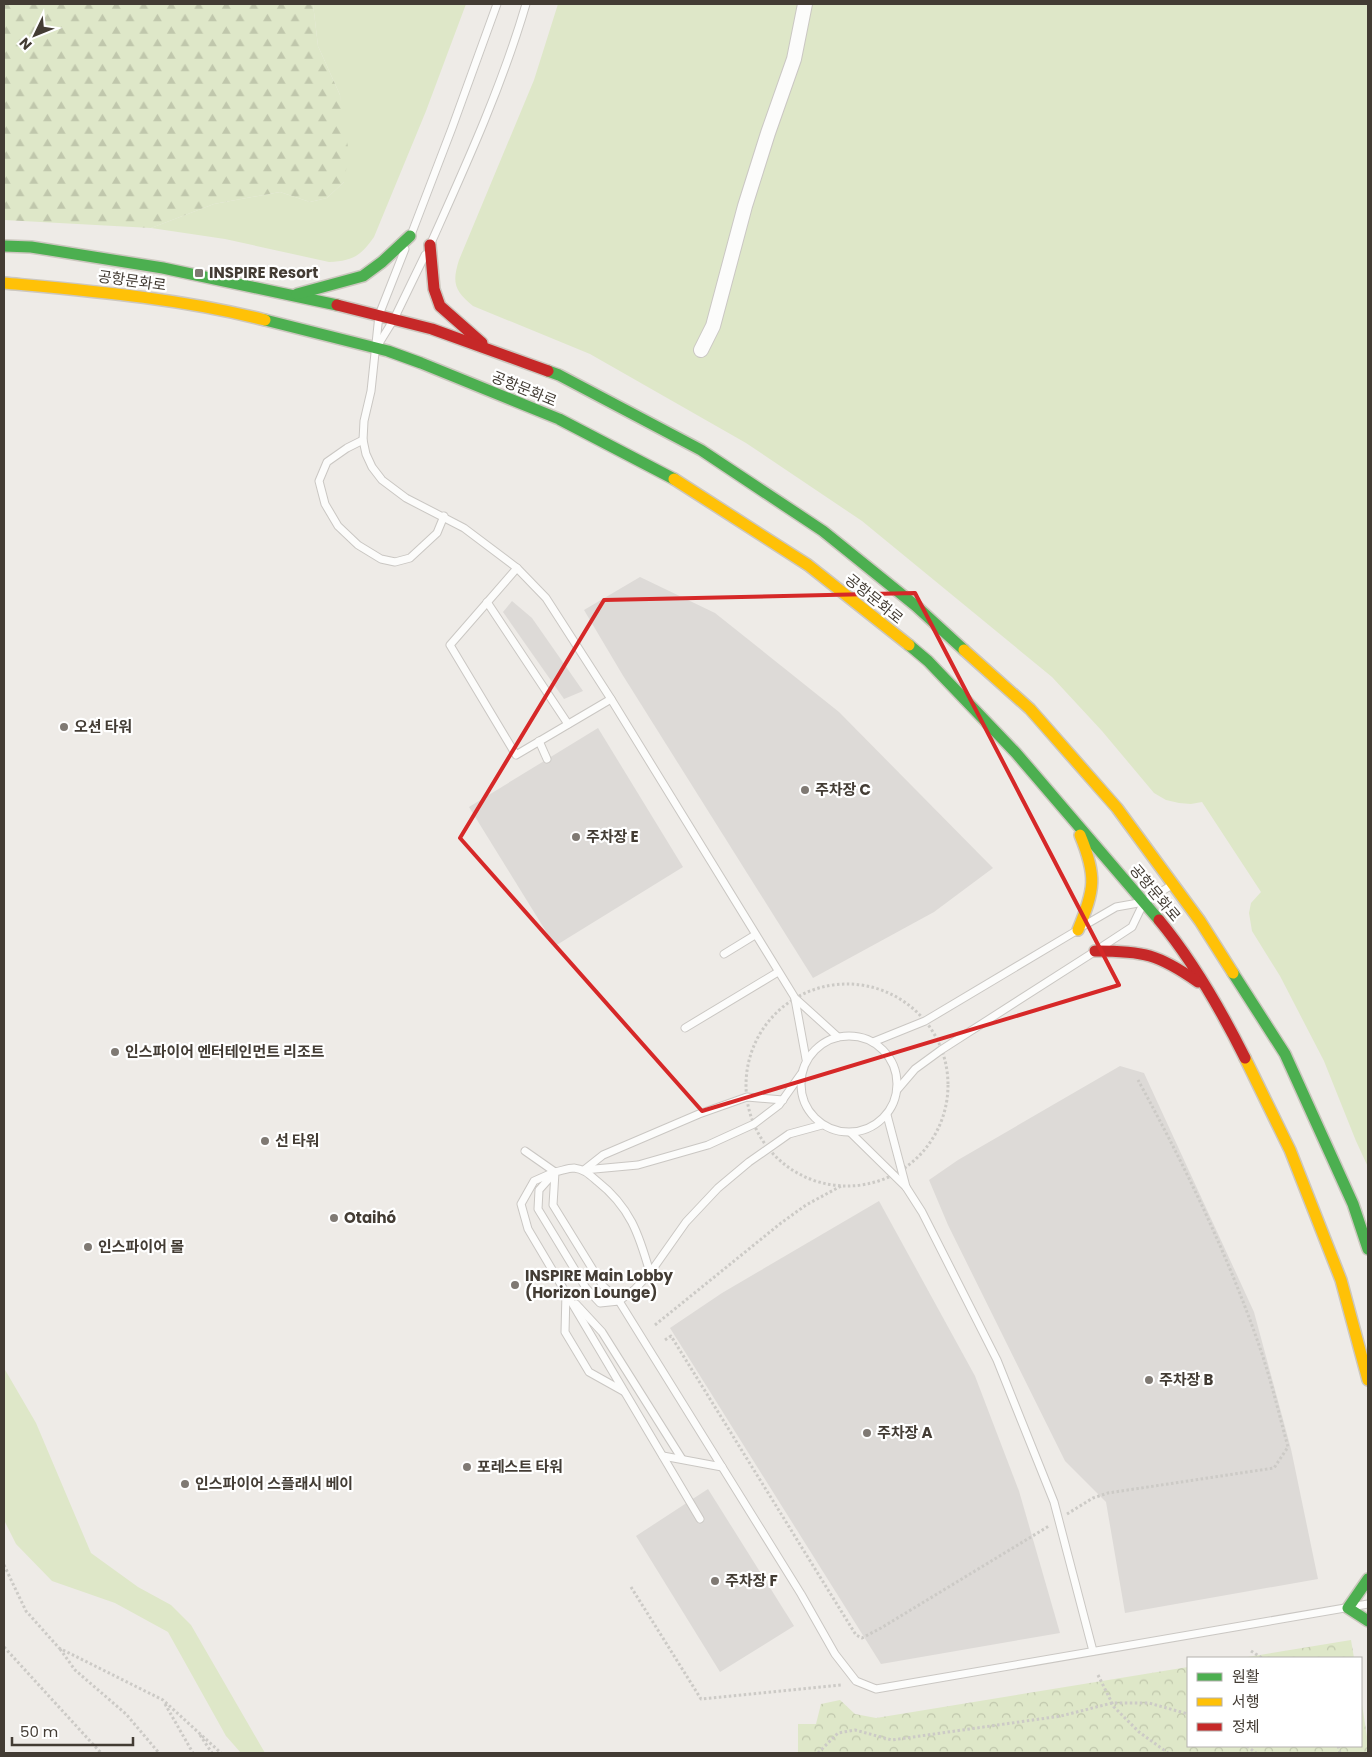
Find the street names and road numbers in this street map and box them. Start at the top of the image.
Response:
street label: 공항문화로 [96,265,168,296]
street label: 공항문화로 [488,366,560,411]
street label: 공항문화로 [841,569,908,628]
street label: 공항문화로 [1125,859,1186,926]

